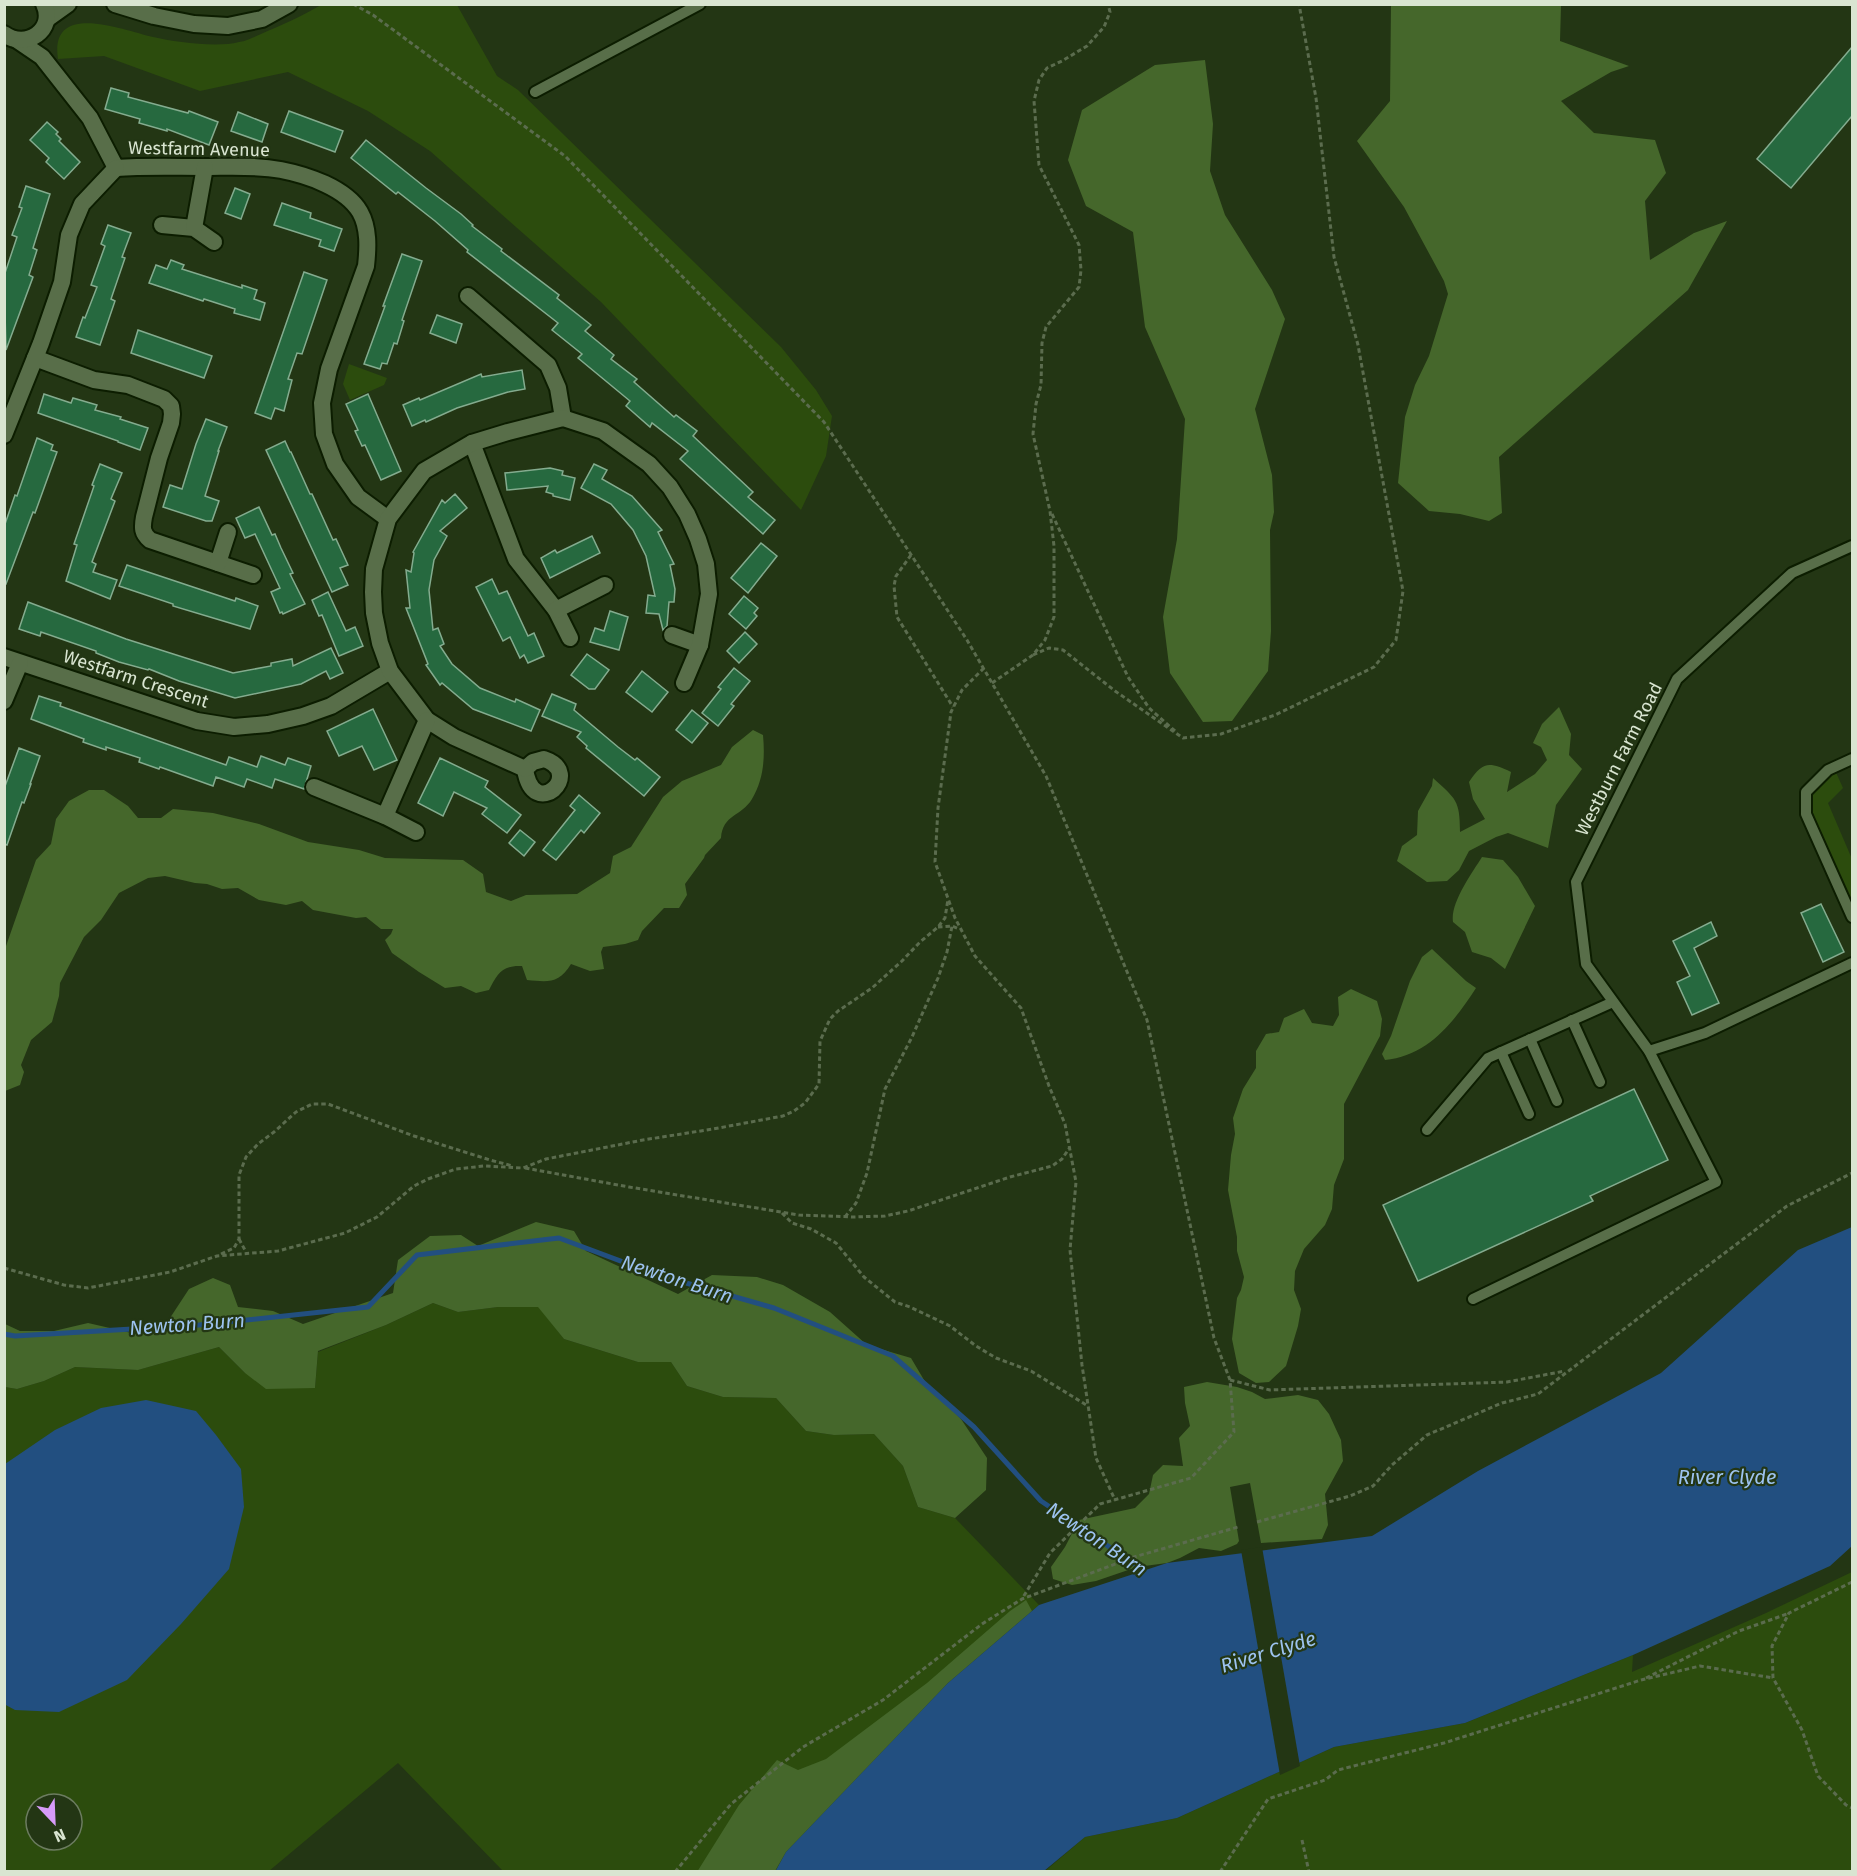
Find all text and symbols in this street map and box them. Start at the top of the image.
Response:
street label: Westfarm Avenue [128,137,270,161]
street label: Westfarm Crescent [61,645,212,713]
street label: Westburn Farm Road [1571,679,1667,839]
water label: Newton Burn [618,1250,736,1308]
water label: Newton Burn [128,1308,246,1340]
water label: River Clyde [1678,1465,1776,1489]
water label: Newton Burn [1042,1497,1152,1581]
water label: River Clyde [1217,1626,1319,1678]
north arrow [24,1792,84,1852]
text: N [51,1825,68,1846]

